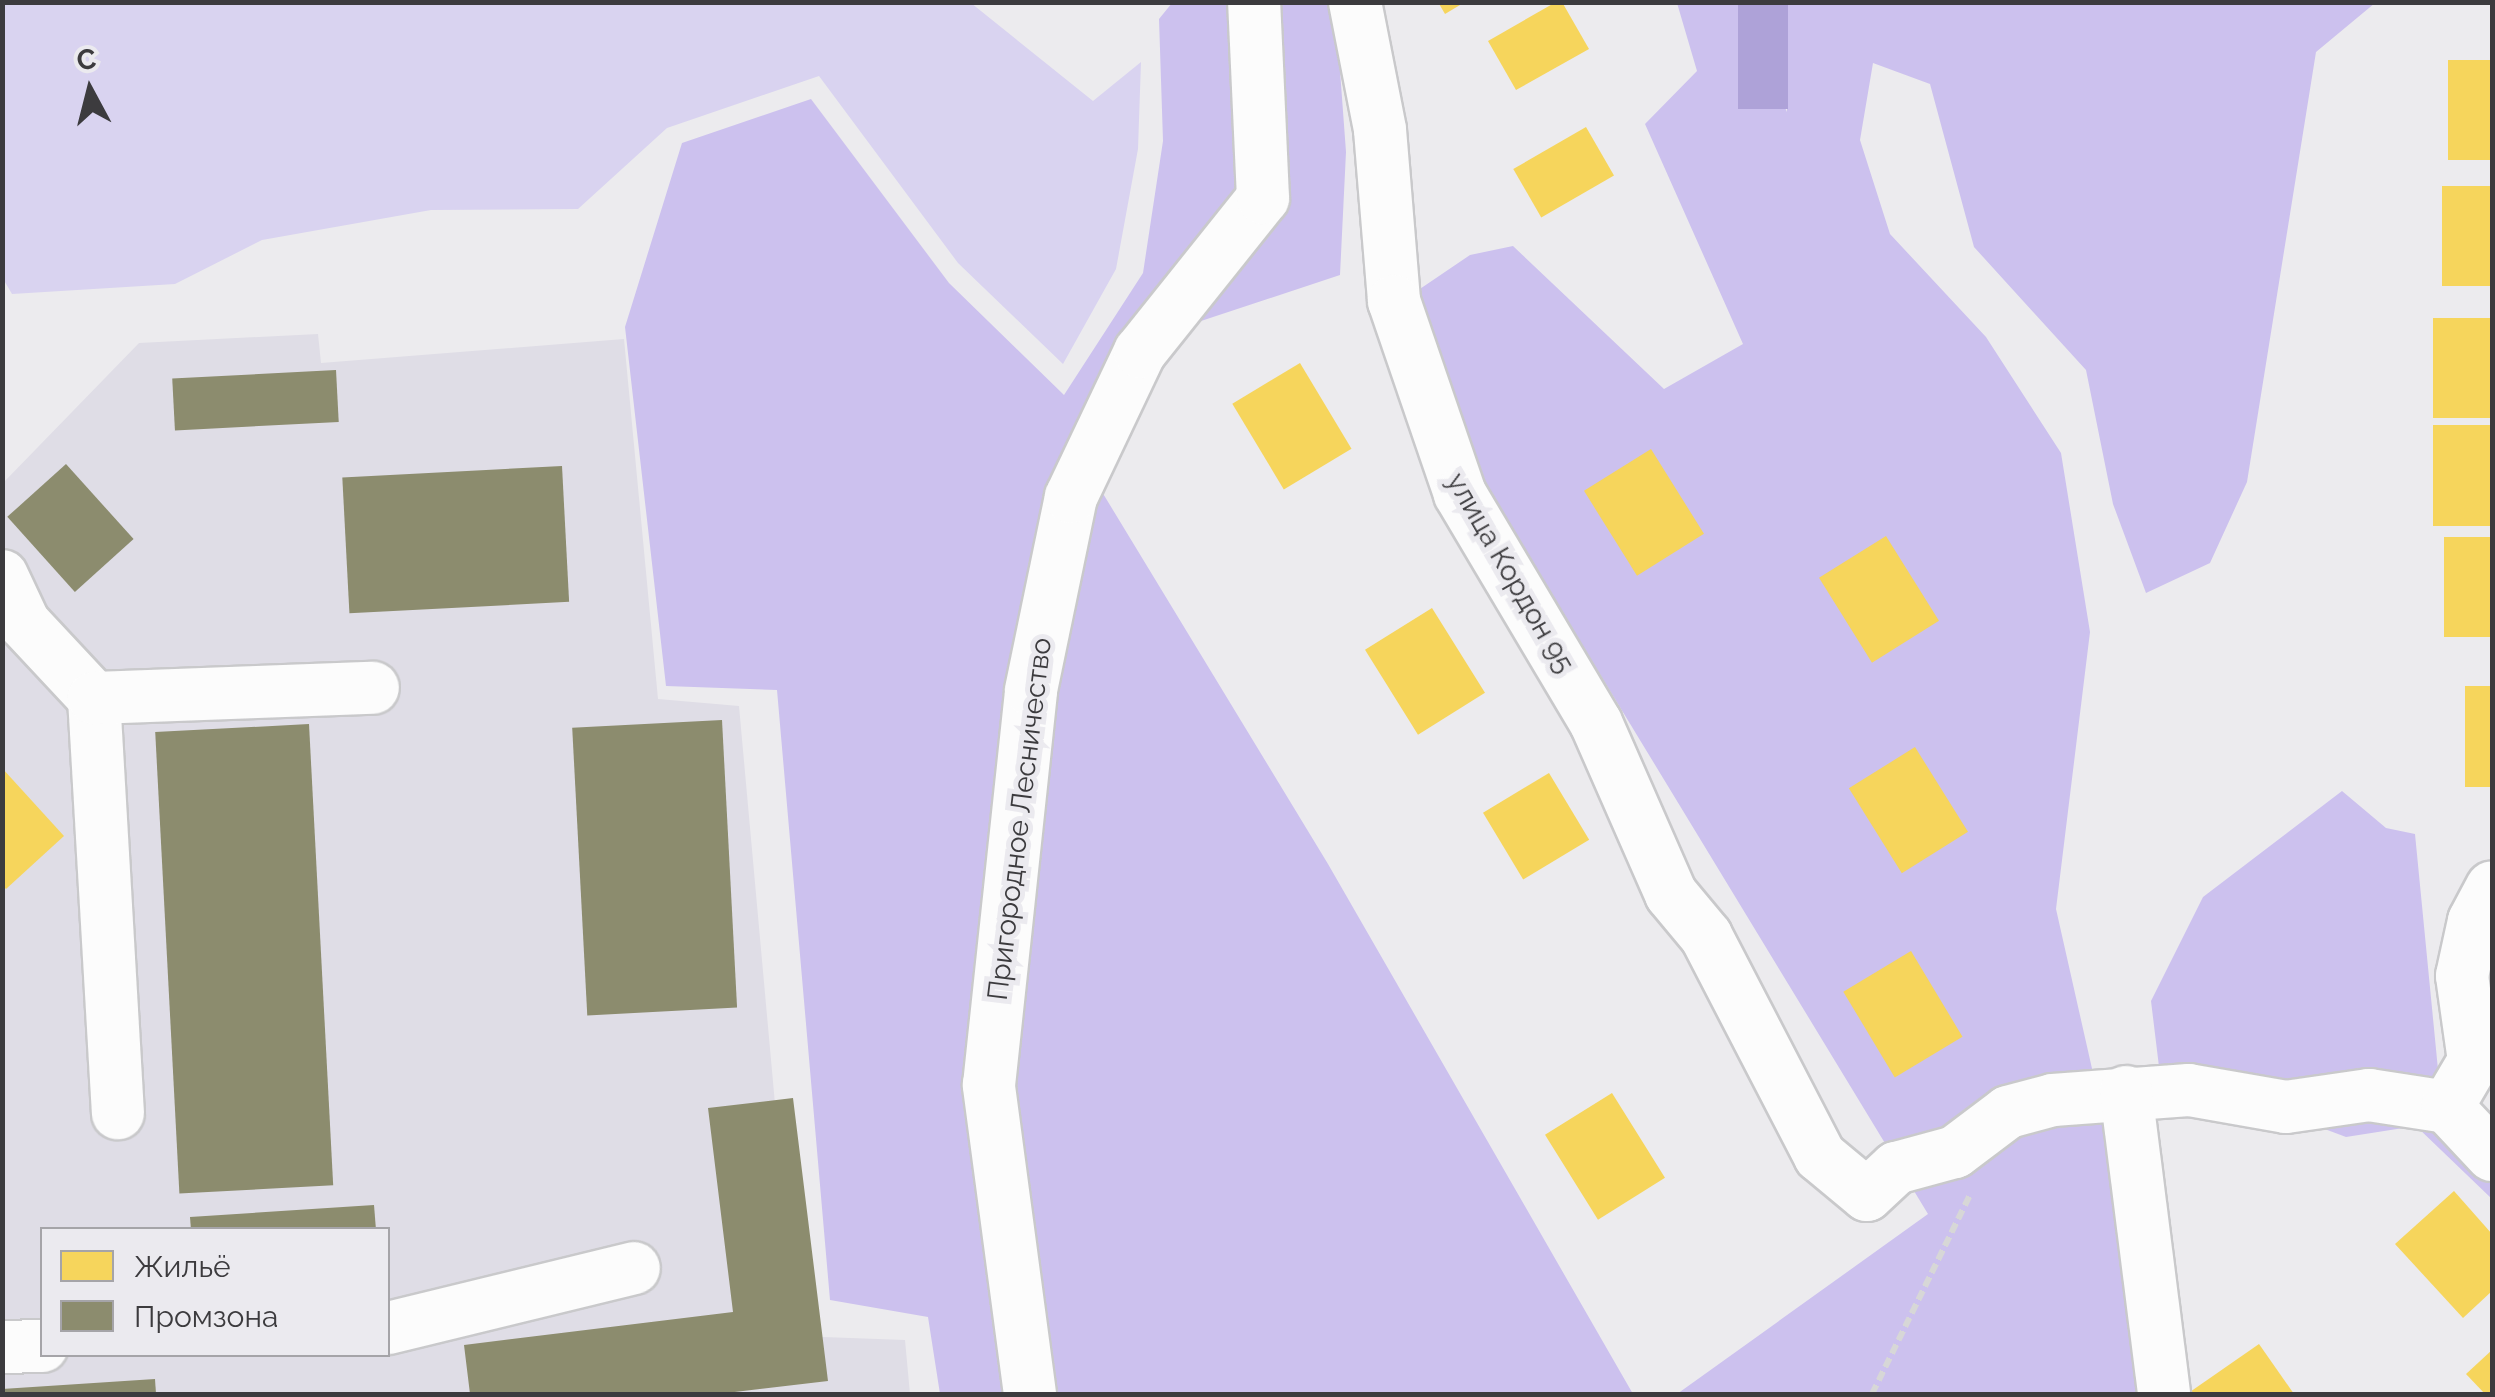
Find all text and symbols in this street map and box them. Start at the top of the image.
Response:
north arrow [40,40,140,140]
text: С [75,42,98,77]
street label: улица Кордон 95 [1439,467,1581,679]
street label: Пригородное Лесничество [981,636,1059,1002]
legend [40,1227,390,1357]
text: Жильё [134,1249,231,1284]
text: Промзона [134,1299,278,1334]

